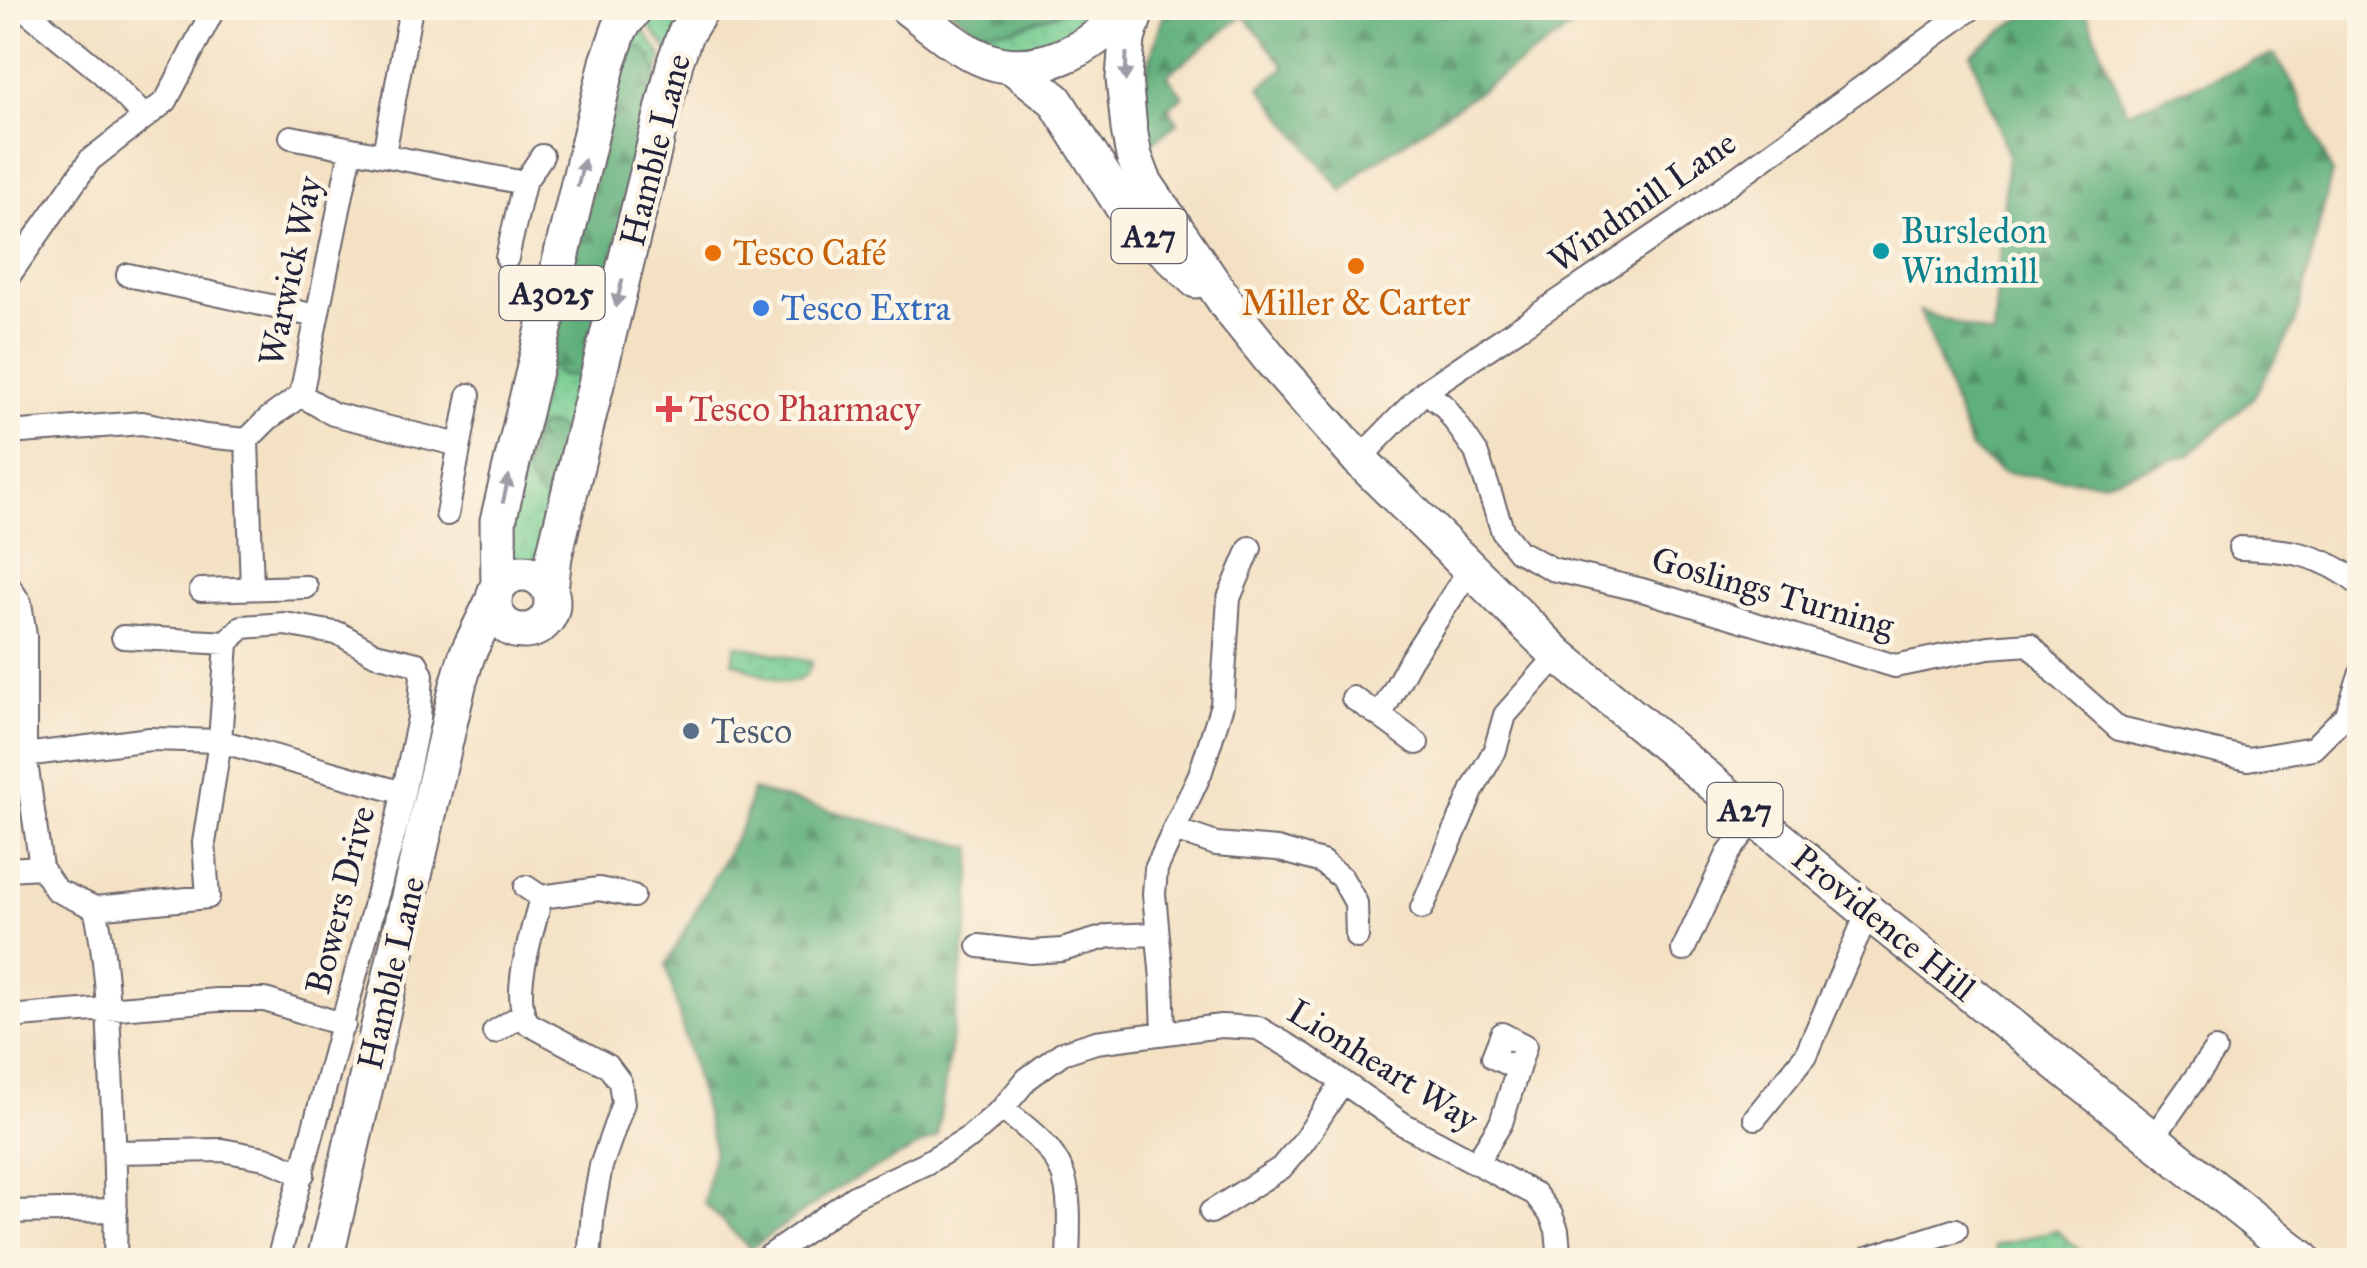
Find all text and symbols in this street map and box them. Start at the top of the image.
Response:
street label: Hamble Lane [611,49,700,251]
one-way arrow [1117,52,1133,84]
street label: Windmill Lane [1540,121,1744,282]
one-way arrow [574,157,589,188]
street label: Warwick Way [249,172,332,370]
road number: A27 [1112,209,1186,263]
place label: Bursledon Windmill [1901,210,2047,293]
place label: Tesco Café [733,232,887,275]
marker: Bursledon Windmill [1870,240,1892,262]
marker: Tesco Café [702,242,724,264]
marker: Miller & Carter [1345,255,1367,277]
road number: A3025 [500,266,604,320]
one-way arrow [610,278,626,309]
place label: Miller & Carter [1242,282,1471,325]
place label: Tesco Extra [781,287,951,330]
marker: Tesco Extra [750,297,772,319]
place label: Tesco Pharmacy [689,388,921,431]
marker: Tesco Pharmacy [658,398,680,420]
one-way arrow [499,473,514,504]
street label: Goslings Turning [1647,537,1900,648]
place label: Tesco [711,710,792,753]
marker: Tesco [680,720,702,742]
road number: A27 [1708,783,1782,837]
street label: Bowers Drive [296,802,385,999]
street label: Providence Hill [1783,836,1985,1011]
street label: Hamble Lane [348,872,435,1074]
street label: Lionheart Way [1280,990,1486,1141]

